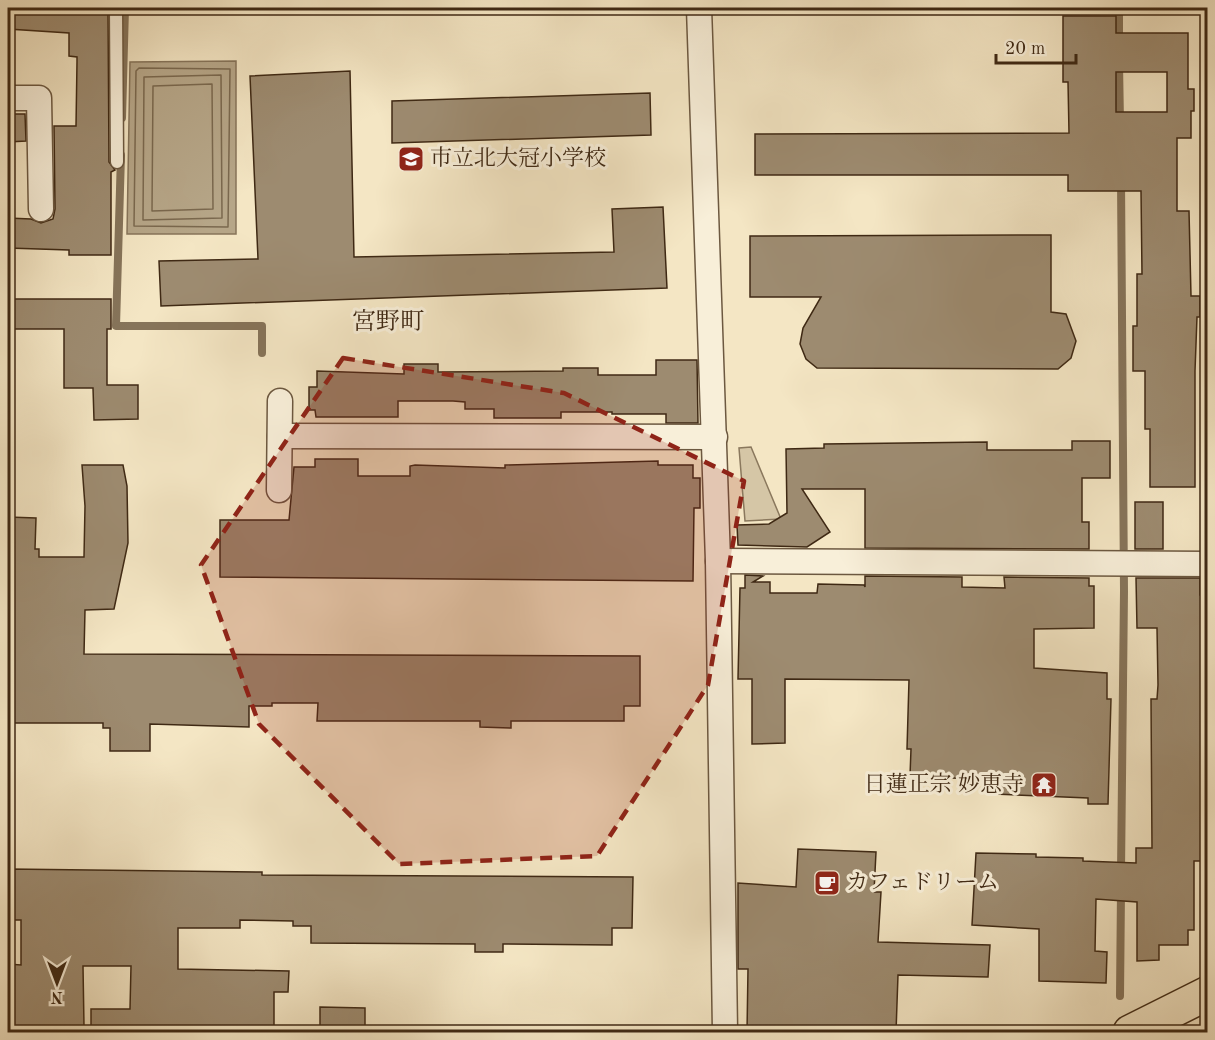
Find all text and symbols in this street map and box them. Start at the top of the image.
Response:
scale bar [996,27,1076,65]
text: 20 m [1005,40,1045,58]
school or university icon: 市立北大冠小学校 [396,144,426,174]
place label: 市立北大冠小学校 [430,146,606,170]
district label: 宮野町 [352,308,424,335]
temple icon: 日蓮正宗 妙恵寺 [1029,770,1059,800]
place label: 日蓮正宗 妙恵寺 [864,772,1024,796]
cafe icon: カフェドリーム [812,868,842,898]
place label: カフェドリーム [846,872,999,894]
north arrow [27,953,87,1013]
text: N [50,988,63,1004]

